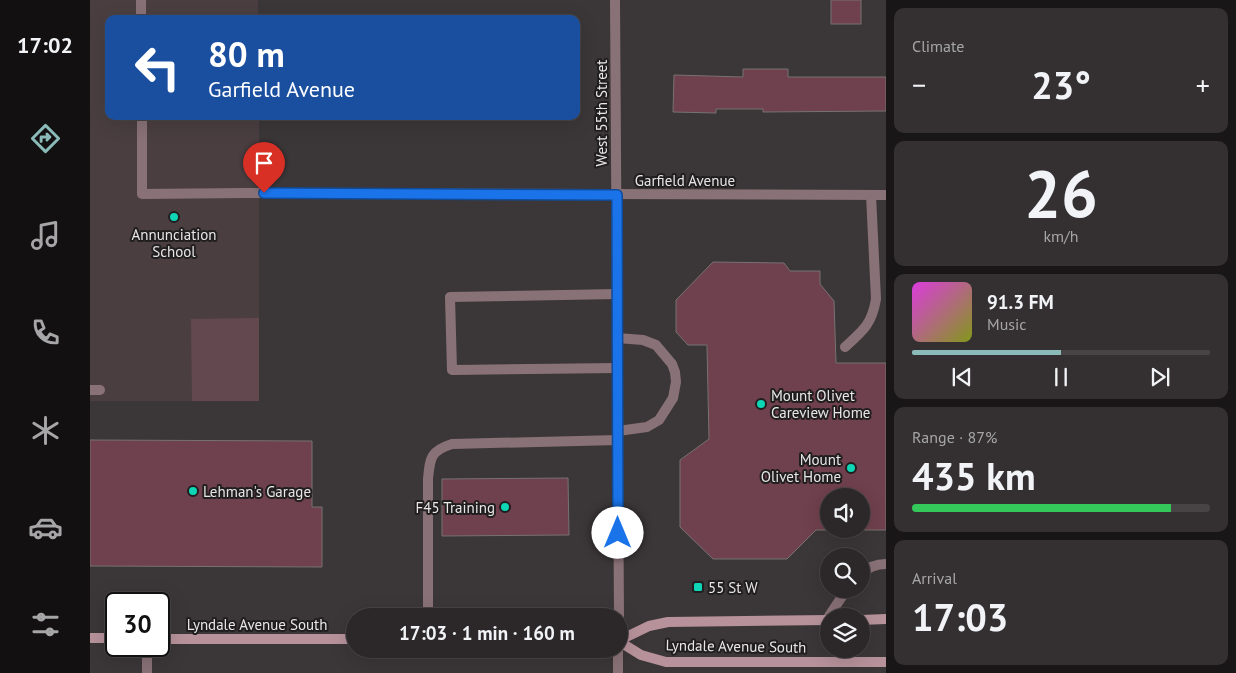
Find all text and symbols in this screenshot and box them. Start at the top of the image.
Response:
text: 17:02 [17,31,73,59]
text: 80 m [208,31,285,77]
icon: left [125,35,190,100]
text: Climate [912,36,964,56]
street label: West 55th Street [592,60,611,166]
text: 23° [1031,60,1091,109]
text: − [912,66,926,103]
text: + [1196,66,1210,103]
text: Garfield Avenue [208,75,355,103]
icon: directions [28,121,63,156]
pin [243,142,285,193]
icon: arrive [250,149,278,177]
text: 26 [1024,151,1098,235]
street label: Garfield Avenue [635,171,735,190]
marker: Annunciation School [168,211,180,223]
icon: music [28,218,63,253]
place label: Annunciation School [131,225,217,261]
text: km/h [1043,226,1079,246]
text: 91.3 FM [987,290,1054,314]
text: Music [987,314,1027,334]
icon: phone [28,315,63,350]
icon: previous [948,363,976,391]
icon: pause [1047,363,1075,391]
icon: next [1146,363,1174,391]
place label: Mount Olivet Careview Home [771,386,870,422]
marker: Mount Olivet Careview Home [755,398,767,410]
icon: climate [28,413,63,448]
text: Range · 87% [912,427,997,447]
place label: Mount Olivet Home [761,450,841,486]
text: 435 km [912,451,1036,500]
marker: Mount Olivet Home [845,462,857,474]
place label: Lehman's Garage [203,482,311,501]
marker: Lehman's Garage [187,485,199,497]
map controls [820,488,870,658]
button: sound [820,488,870,538]
place label: F45 Training [416,498,495,517]
marker: F45 Training [499,501,511,513]
position arrow [591,506,643,558]
icon: car [28,510,63,545]
button: search [820,548,870,598]
text: Arrival [912,568,957,588]
place label: 55 St W [708,578,758,597]
marker: 55 St W [692,581,704,593]
speed limit sign: 30 [105,592,170,657]
text: 17:03 [912,592,1008,641]
icon: filters [28,607,63,642]
button: layers [820,608,870,658]
street label: Lyndale Avenue South [187,615,327,634]
text: 17:03 · 1 min · 160 m [399,621,575,645]
street label: Lyndale Avenue South [665,635,807,657]

